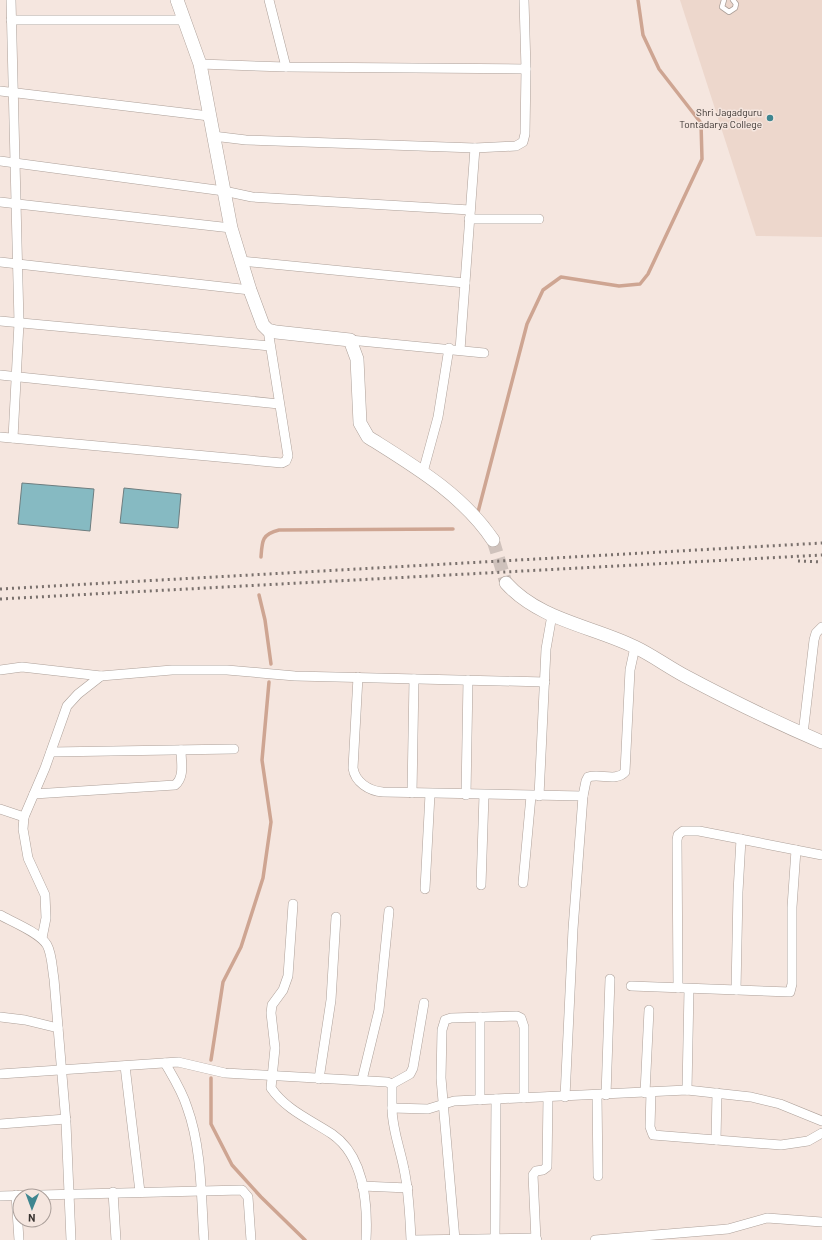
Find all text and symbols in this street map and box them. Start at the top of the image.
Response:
place label: Shri Jagadguru Tontadarya College [679,106,762,130]
marker: Shri Jagadguru Tontadarya College [765,113,775,123]
north arrow [12,1188,52,1228]
text: N [28,1212,36,1225]

